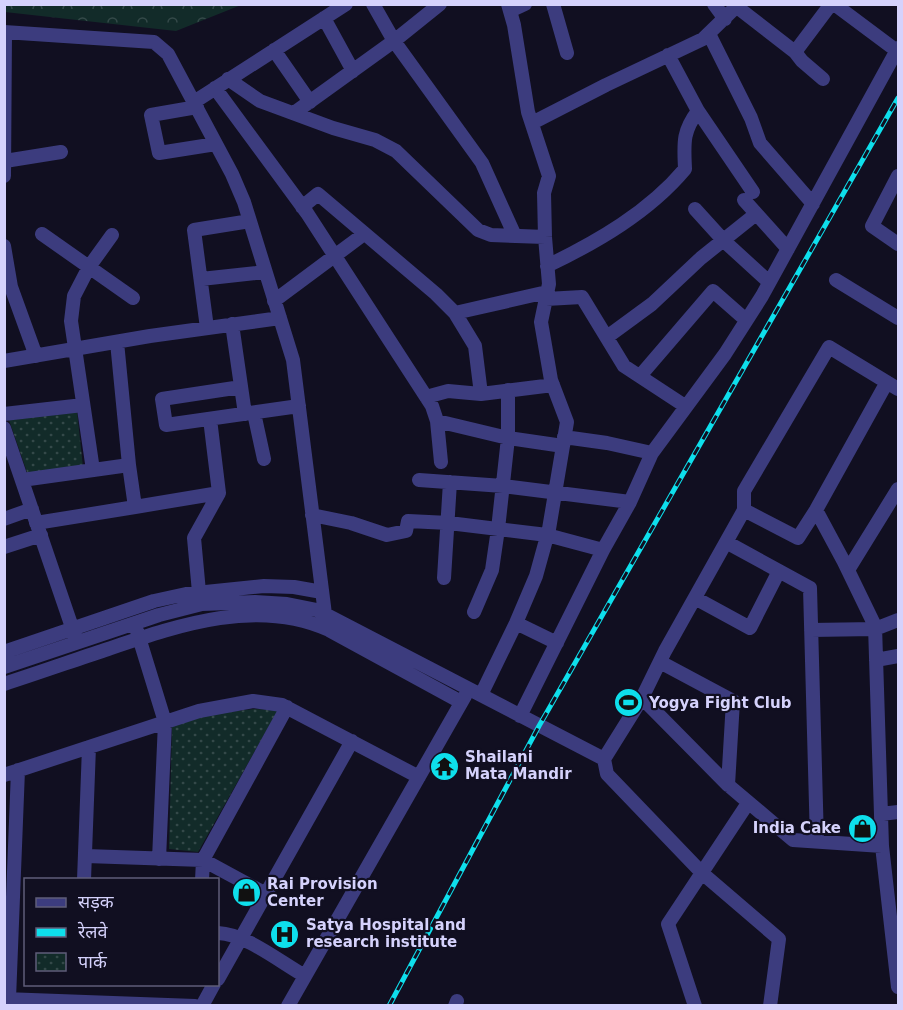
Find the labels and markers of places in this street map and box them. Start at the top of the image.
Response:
sports icon: Yogya Fight Club [612,687,644,719]
place label: Yogya Fight Club [648,694,792,712]
place label: Shailani Mata Mandir [465,748,572,783]
temple icon: Shailani Mata Mandir [428,750,460,782]
shop icon: India Cake [846,812,878,844]
place label: India Cake [753,819,841,837]
place label: Rai Provision Center [267,875,378,910]
shop icon: Rai Provision Center [230,877,262,909]
place label: Satya Hospital and research institute [306,916,466,951]
hospital icon: Satya Hospital and research institute [269,918,301,950]

